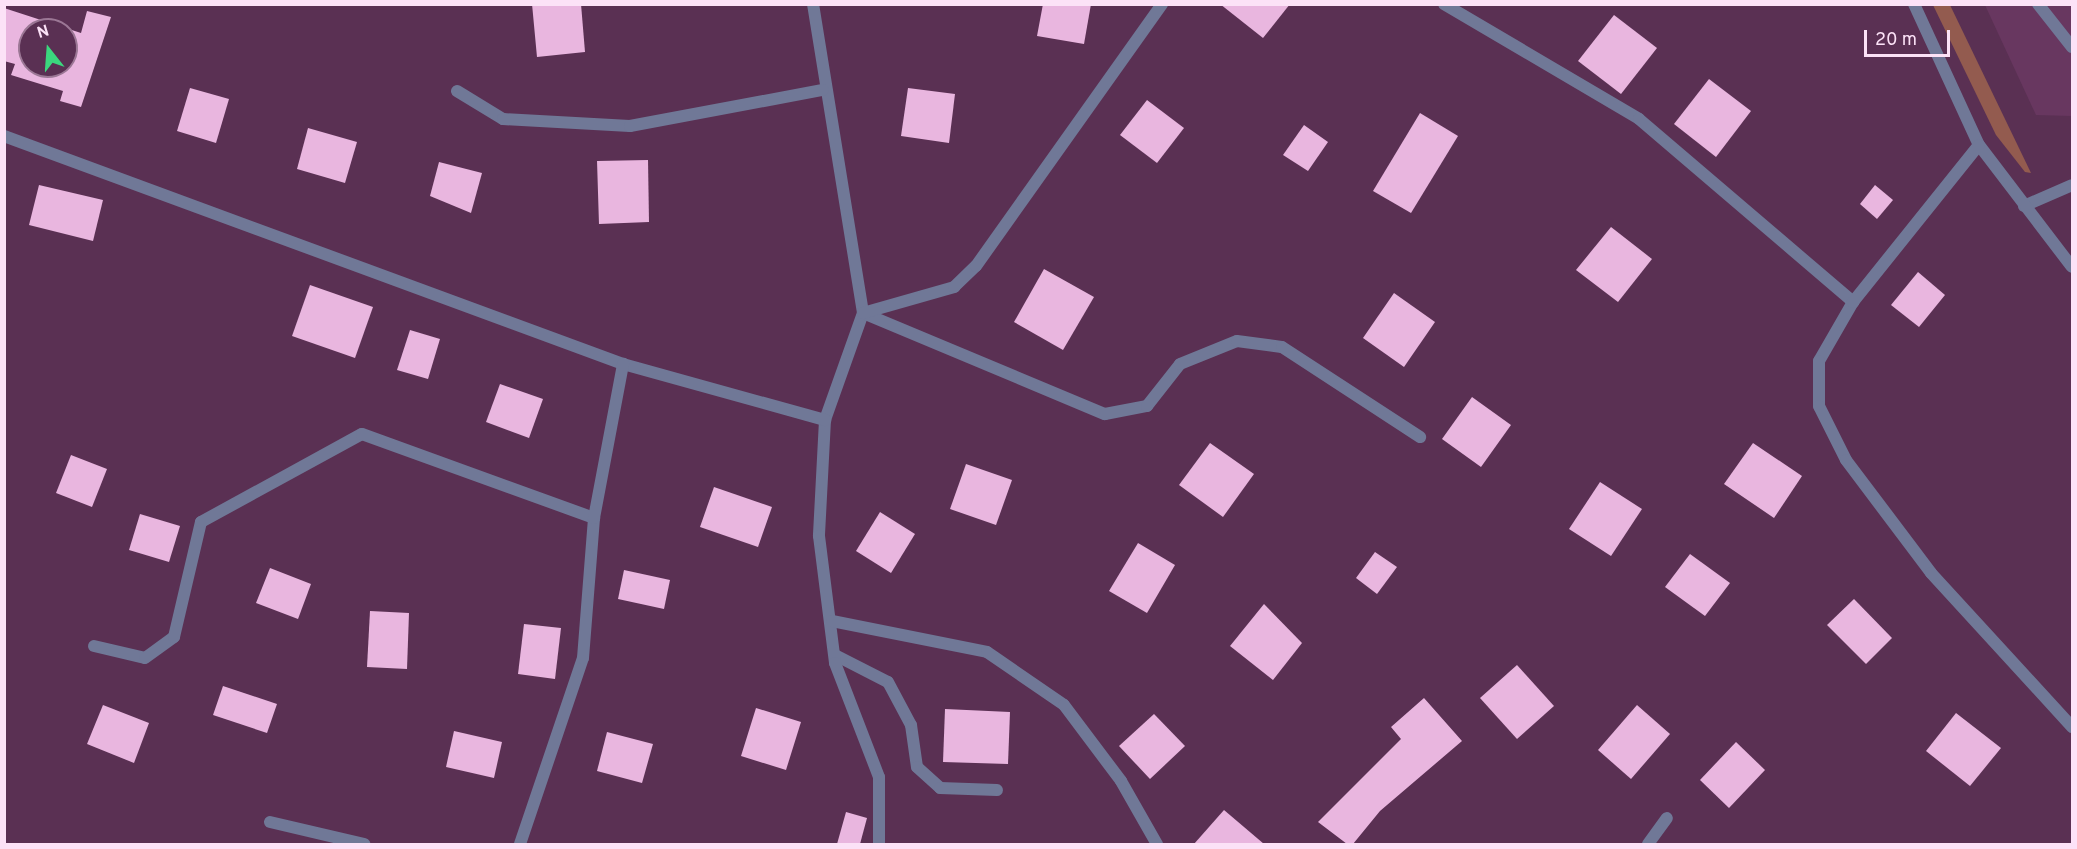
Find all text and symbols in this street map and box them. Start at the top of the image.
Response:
north arrow [18,18,78,78]
scale bar [1867,18,1952,56]
text: N [35,21,52,44]
text: 20 m [1875,29,1917,52]

